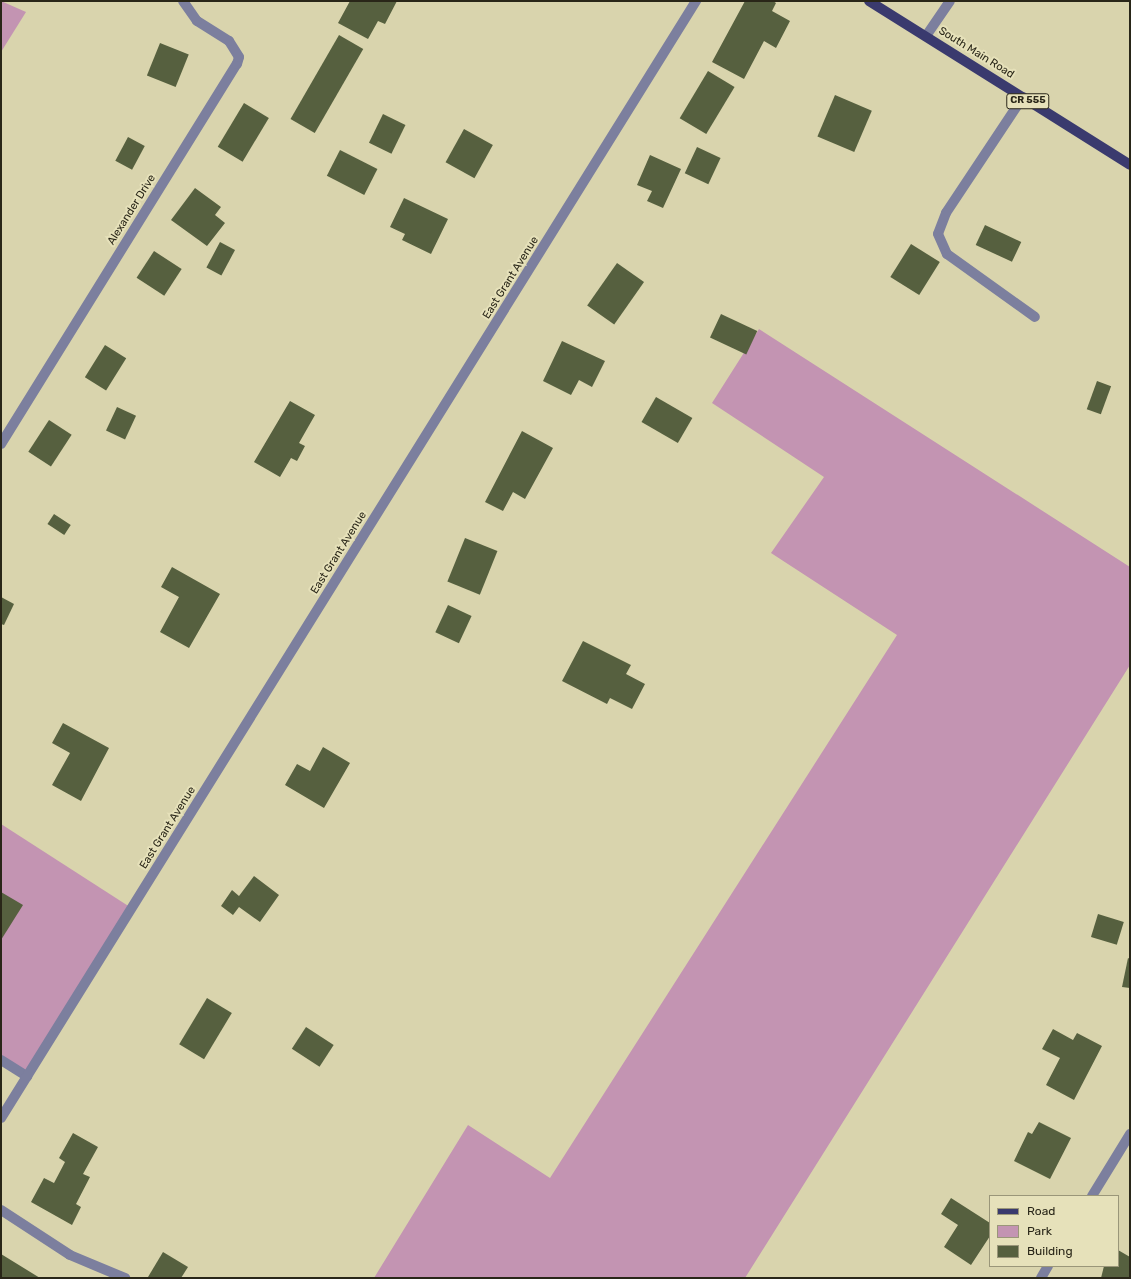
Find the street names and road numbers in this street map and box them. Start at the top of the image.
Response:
street label: South Main Road [936,25,1016,81]
road number: CR 555 [1006,93,1050,109]
street label: Alexander Drive [105,172,159,248]
street label: East Grant Avenue [480,234,542,322]
street label: East Grant Avenue [308,509,370,597]
street label: East Grant Avenue [137,784,199,872]

